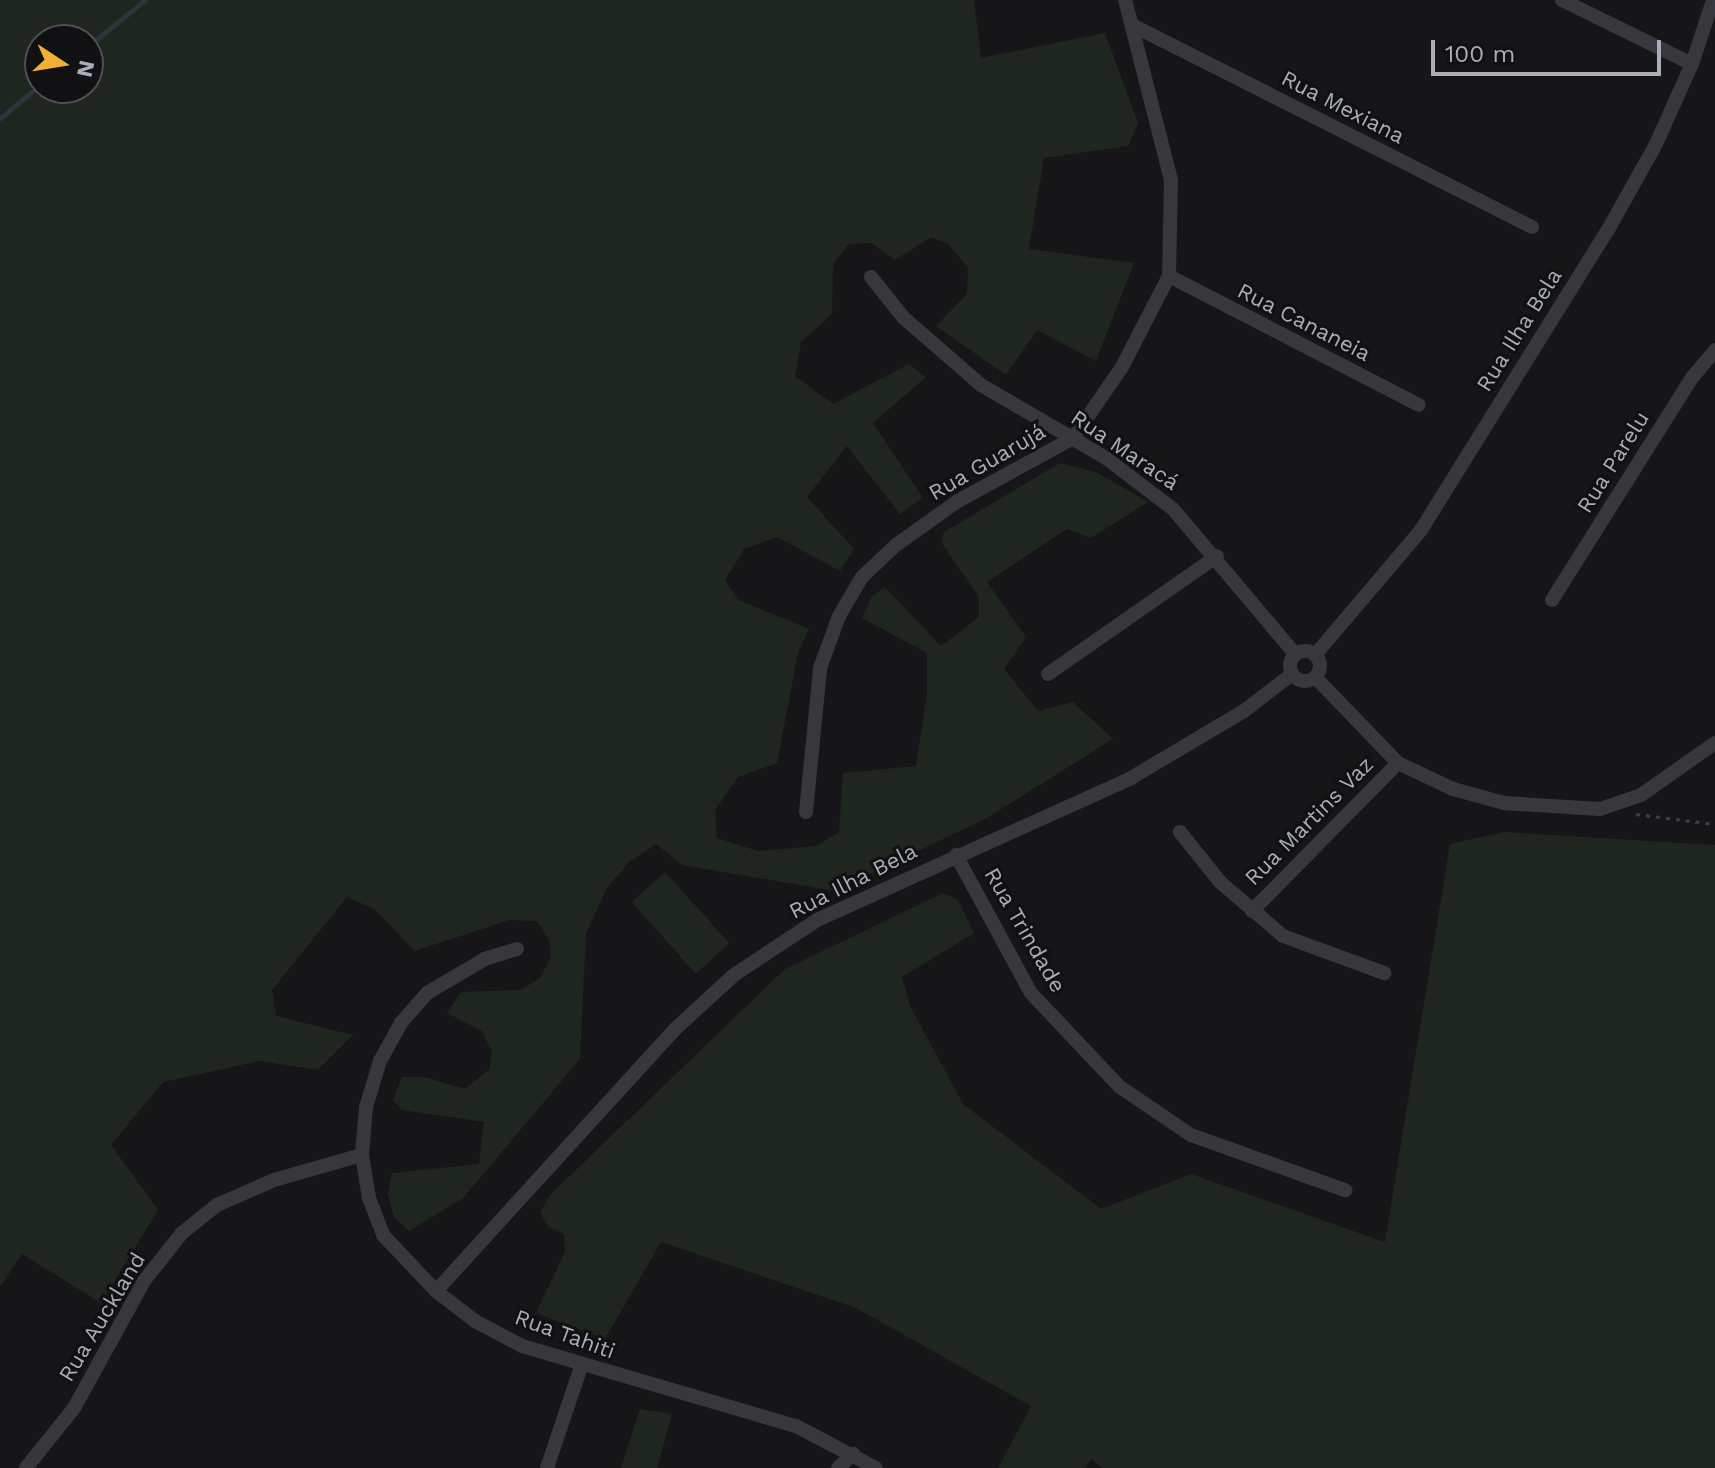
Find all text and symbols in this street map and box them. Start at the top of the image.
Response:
north arrow [24,24,104,104]
scale bar [1435,24,1665,74]
text: 100 m [1445,40,1515,68]
text: N [72,58,100,79]
street label: Rua Mexiana [1277,65,1409,149]
street label: Rua Ilha Bela [1470,263,1568,397]
street label: Rua Cananeia [1233,277,1375,367]
street label: Rua Maracá [1066,404,1184,496]
street label: Rua Parelu [1571,406,1655,518]
street label: Rua Guarujá [924,418,1050,506]
street label: Rua Martins Vaz [1239,751,1379,891]
street label: Rua Ilha Bela [784,837,922,925]
street label: Rua Trindade [978,862,1072,998]
street label: Rua Auckland [53,1247,151,1387]
street label: Rua Tahiti [511,1303,619,1365]

